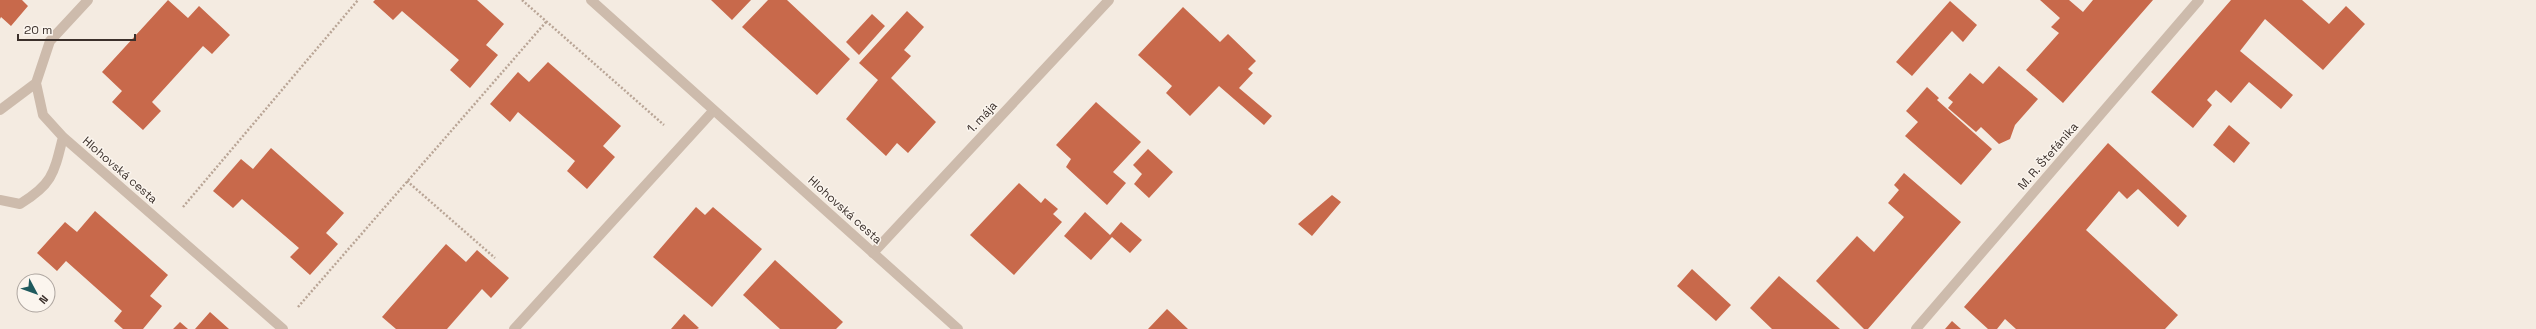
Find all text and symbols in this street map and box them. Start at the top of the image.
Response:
scale bar [18,16,135,42]
text: 20 m [24,22,52,38]
street label: 1. mája [963,98,1001,136]
street label: M. R. Štefánika [2014,119,2082,193]
street label: Hlohovská cesta [79,133,161,207]
street label: Hlohovská cesta [805,172,886,248]
north arrow [16,273,56,313]
text: N [36,292,51,307]

